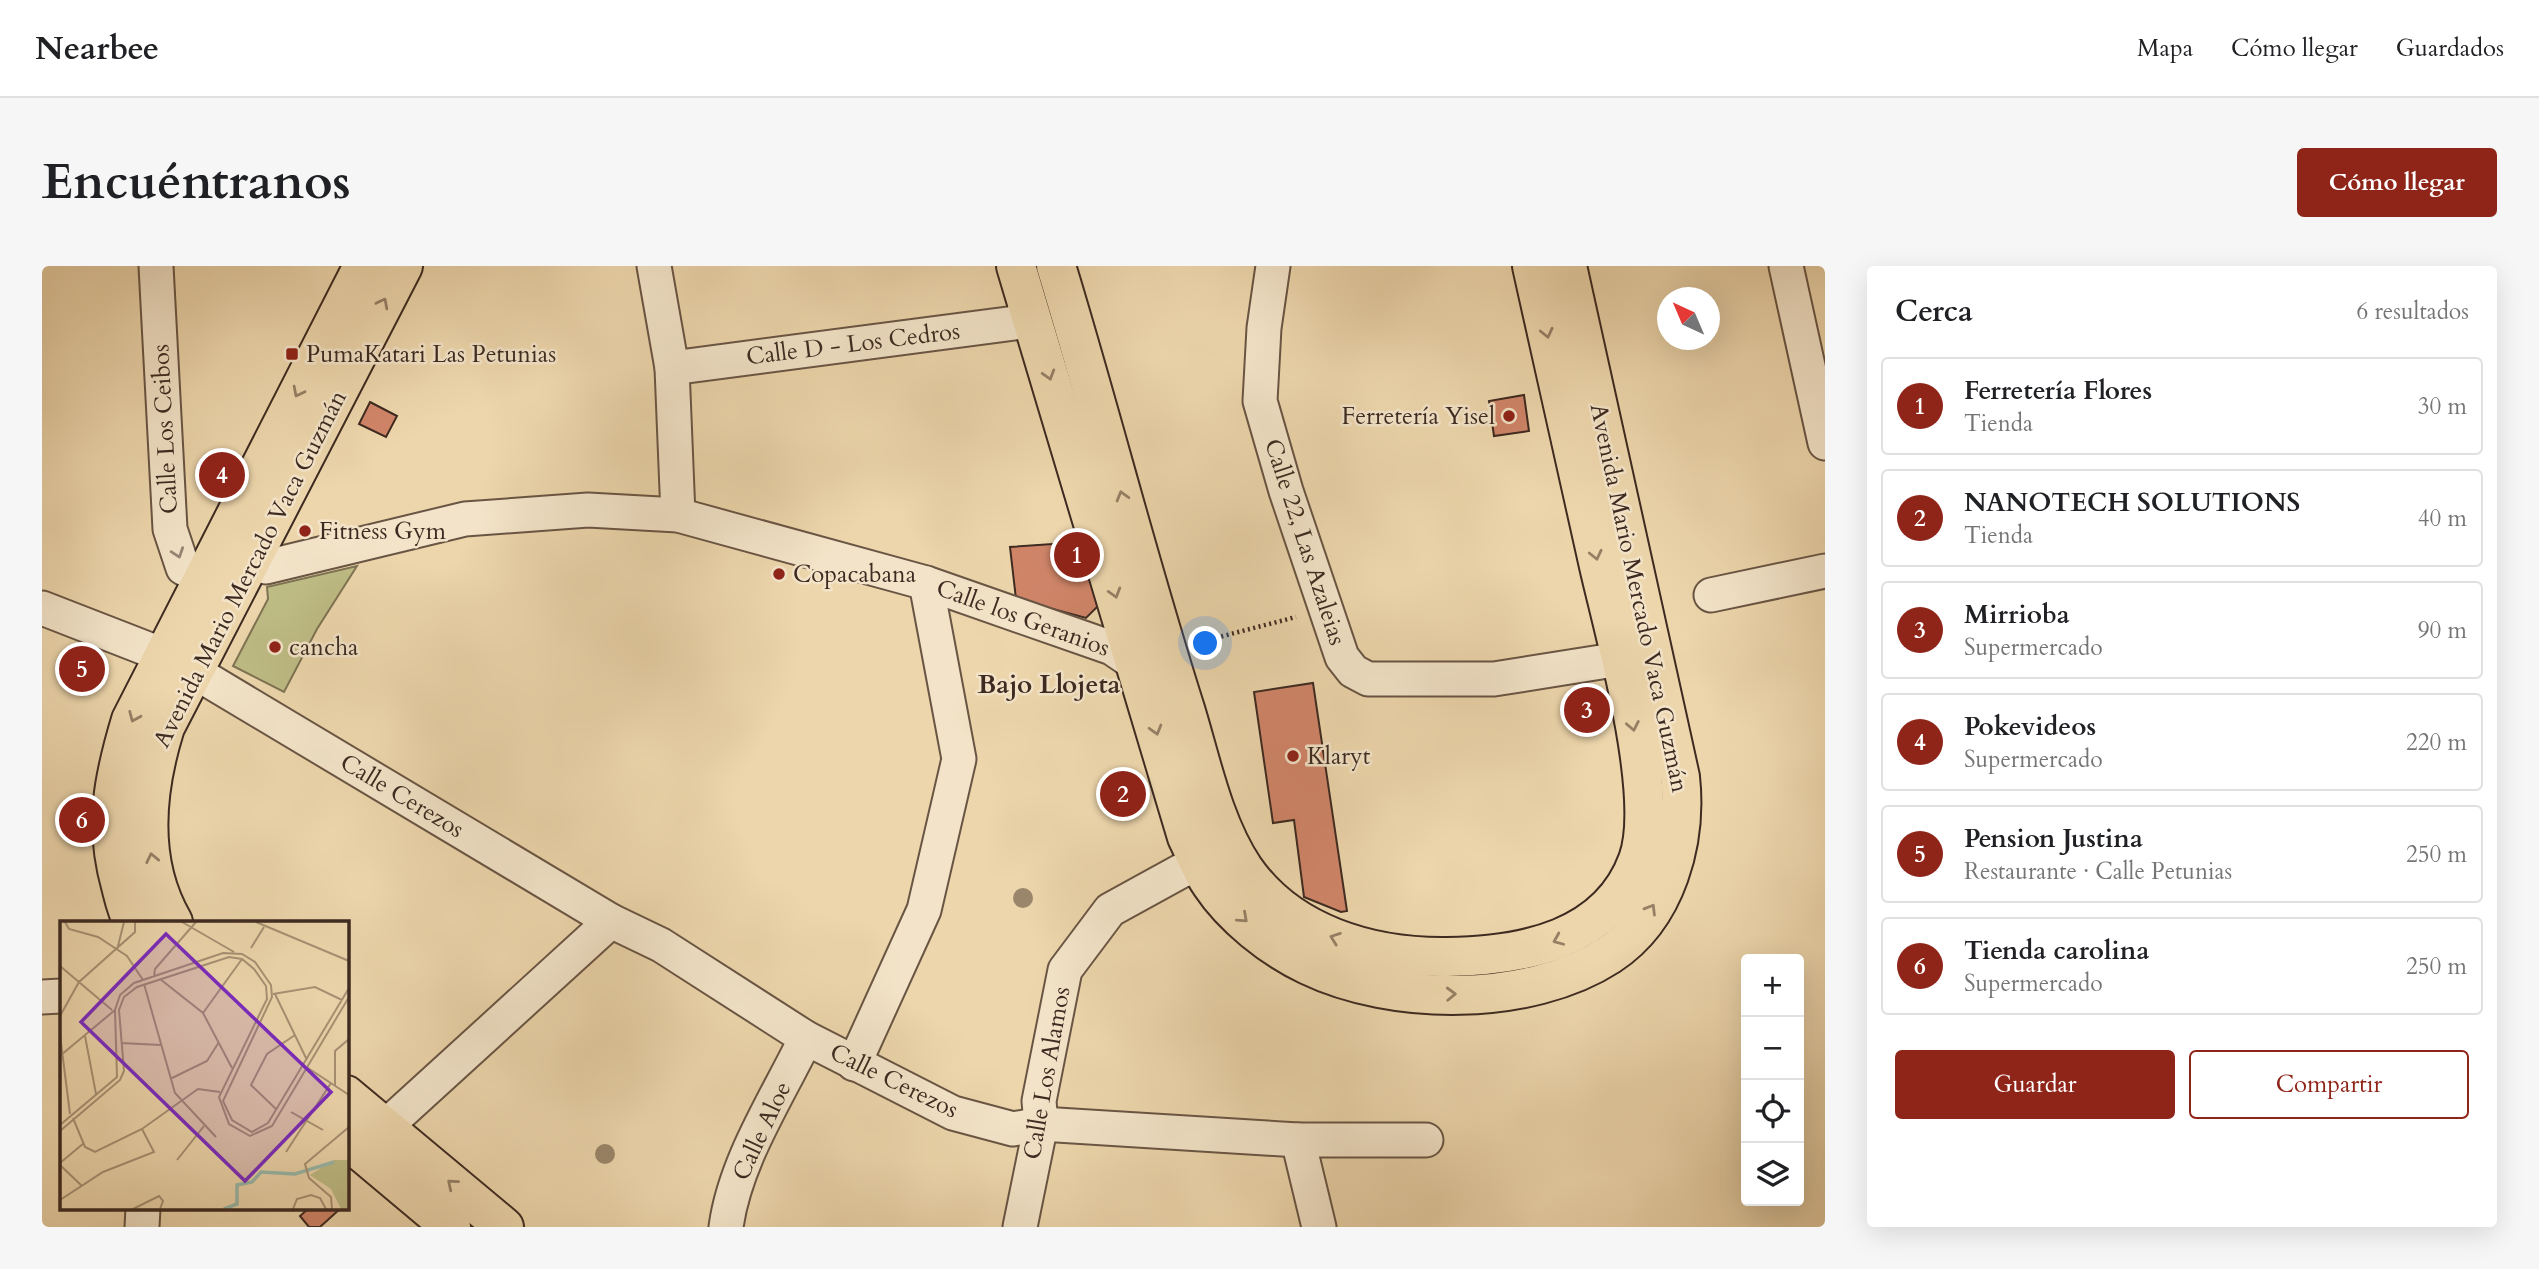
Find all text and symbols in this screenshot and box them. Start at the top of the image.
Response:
text: Nearbee [35,26,159,71]
text: Mapa [2137,32,2193,65]
text: Cómo llegar [2231,32,2358,65]
text: Guardados [2396,32,2504,65]
button: Cómo llegar [2297,148,2497,217]
text: Encuéntranos [42,149,351,216]
north arrow [1657,287,1720,350]
text: Cerca [1895,291,1973,332]
text: 6 resultados [2356,296,2469,327]
one-way arrow [375,298,389,311]
street label: Calle D - Los Cedros [744,315,962,373]
one-way arrow [1538,327,1553,339]
place label: PumaKatari Las Petunias [306,338,556,371]
street label: Calle Los Ceibos [144,343,186,515]
marker: PumaKatari Las Petunias [284,346,300,362]
one-way arrow [1041,368,1056,380]
text: Ferretería Flores [1964,373,2152,408]
street label: Avenida Mario Mercado Vaca Guzmán [145,384,355,753]
one-way arrow [293,385,306,397]
text: 1 [1914,391,1926,422]
text: 30 m [2418,391,2467,422]
place label: Ferretería Yisel [1342,400,1495,433]
street label: Avenida Mario Mercado Vaca Guzmán [1582,401,1696,796]
marker: Ferretería Yisel [1501,408,1517,424]
text: Tienda [1964,408,2033,439]
street label: Calle 22, Las Azaleias [1256,435,1354,649]
pin: 4 [199,449,245,501]
text: NANOTECH SOLUTIONS [1964,485,2300,520]
one-way arrow [1116,490,1131,502]
text: 2 [1914,503,1926,534]
text: 40 m [2418,503,2467,534]
place label: Fitness Gym [319,515,447,548]
text: Tienda [1964,520,2033,551]
marker: Fitness Gym [297,523,313,539]
pin: 1 [1054,529,1100,581]
one-way arrow [170,546,184,559]
one-way arrow [1588,548,1603,560]
place label: Copacabana [793,558,917,591]
marker: Copacabana [771,566,787,582]
street label: Calle los Geranios [932,571,1114,665]
one-way arrow [1107,586,1122,598]
text: Mirrioba [1964,597,2070,632]
text: 3 [1914,615,1926,646]
text: 90 m [2418,615,2467,646]
your location [1188,626,1222,660]
place label: cancha [289,631,359,664]
text: Supermercado [1964,632,2103,663]
marker: cancha [267,639,283,655]
pin: 5 [59,643,105,695]
district label: Bajo Llojeta [978,667,1121,702]
pin: 3 [1564,684,1610,736]
text: Pokevideos [1964,709,2096,744]
one-way arrow [128,710,142,722]
one-way arrow [1625,720,1640,732]
one-way arrow [1148,724,1162,736]
text: 4 [1914,727,1926,758]
text: 220 m [2406,727,2467,758]
place label: Klaryt [1307,740,1371,773]
text: Supermercado [1964,744,2103,775]
street label: Calle Cerezos [334,746,470,846]
marker: Klaryt [1285,748,1301,764]
pin: 2 [1100,768,1146,820]
pin: 6 [59,794,105,846]
text: Pension Justina [1964,821,2143,856]
text: 5 [1914,839,1926,870]
text: 250 m [2406,839,2467,870]
one-way arrow [146,852,161,864]
text: Restaurante · Calle Petunias [1964,856,2232,887]
one-way arrow [1643,904,1656,917]
one-way arrow [1235,910,1248,923]
inset map [60,921,348,1210]
one-way arrow [1553,931,1565,945]
one-way arrow [1330,933,1342,947]
text: Tienda carolina [1964,933,2150,968]
text: 6 [1914,951,1926,982]
text: 250 m [2406,951,2467,982]
map controls [1741,954,1804,1206]
button: + [1741,954,1804,1017]
text: Supermercado [1964,968,2103,999]
street label: Calle Los Alamos [1016,984,1078,1162]
one-way arrow [1446,987,1457,1002]
button: − [1741,1017,1804,1080]
street label: Calle Cerezos [824,1036,964,1126]
button: Guardar [1895,1050,2175,1119]
button: Compartir [2189,1050,2469,1119]
street label: Calle Aloe [725,1076,799,1186]
button: locate [1741,1080,1804,1143]
button: layers [1741,1143,1804,1206]
one-way arrow [447,1179,459,1192]

